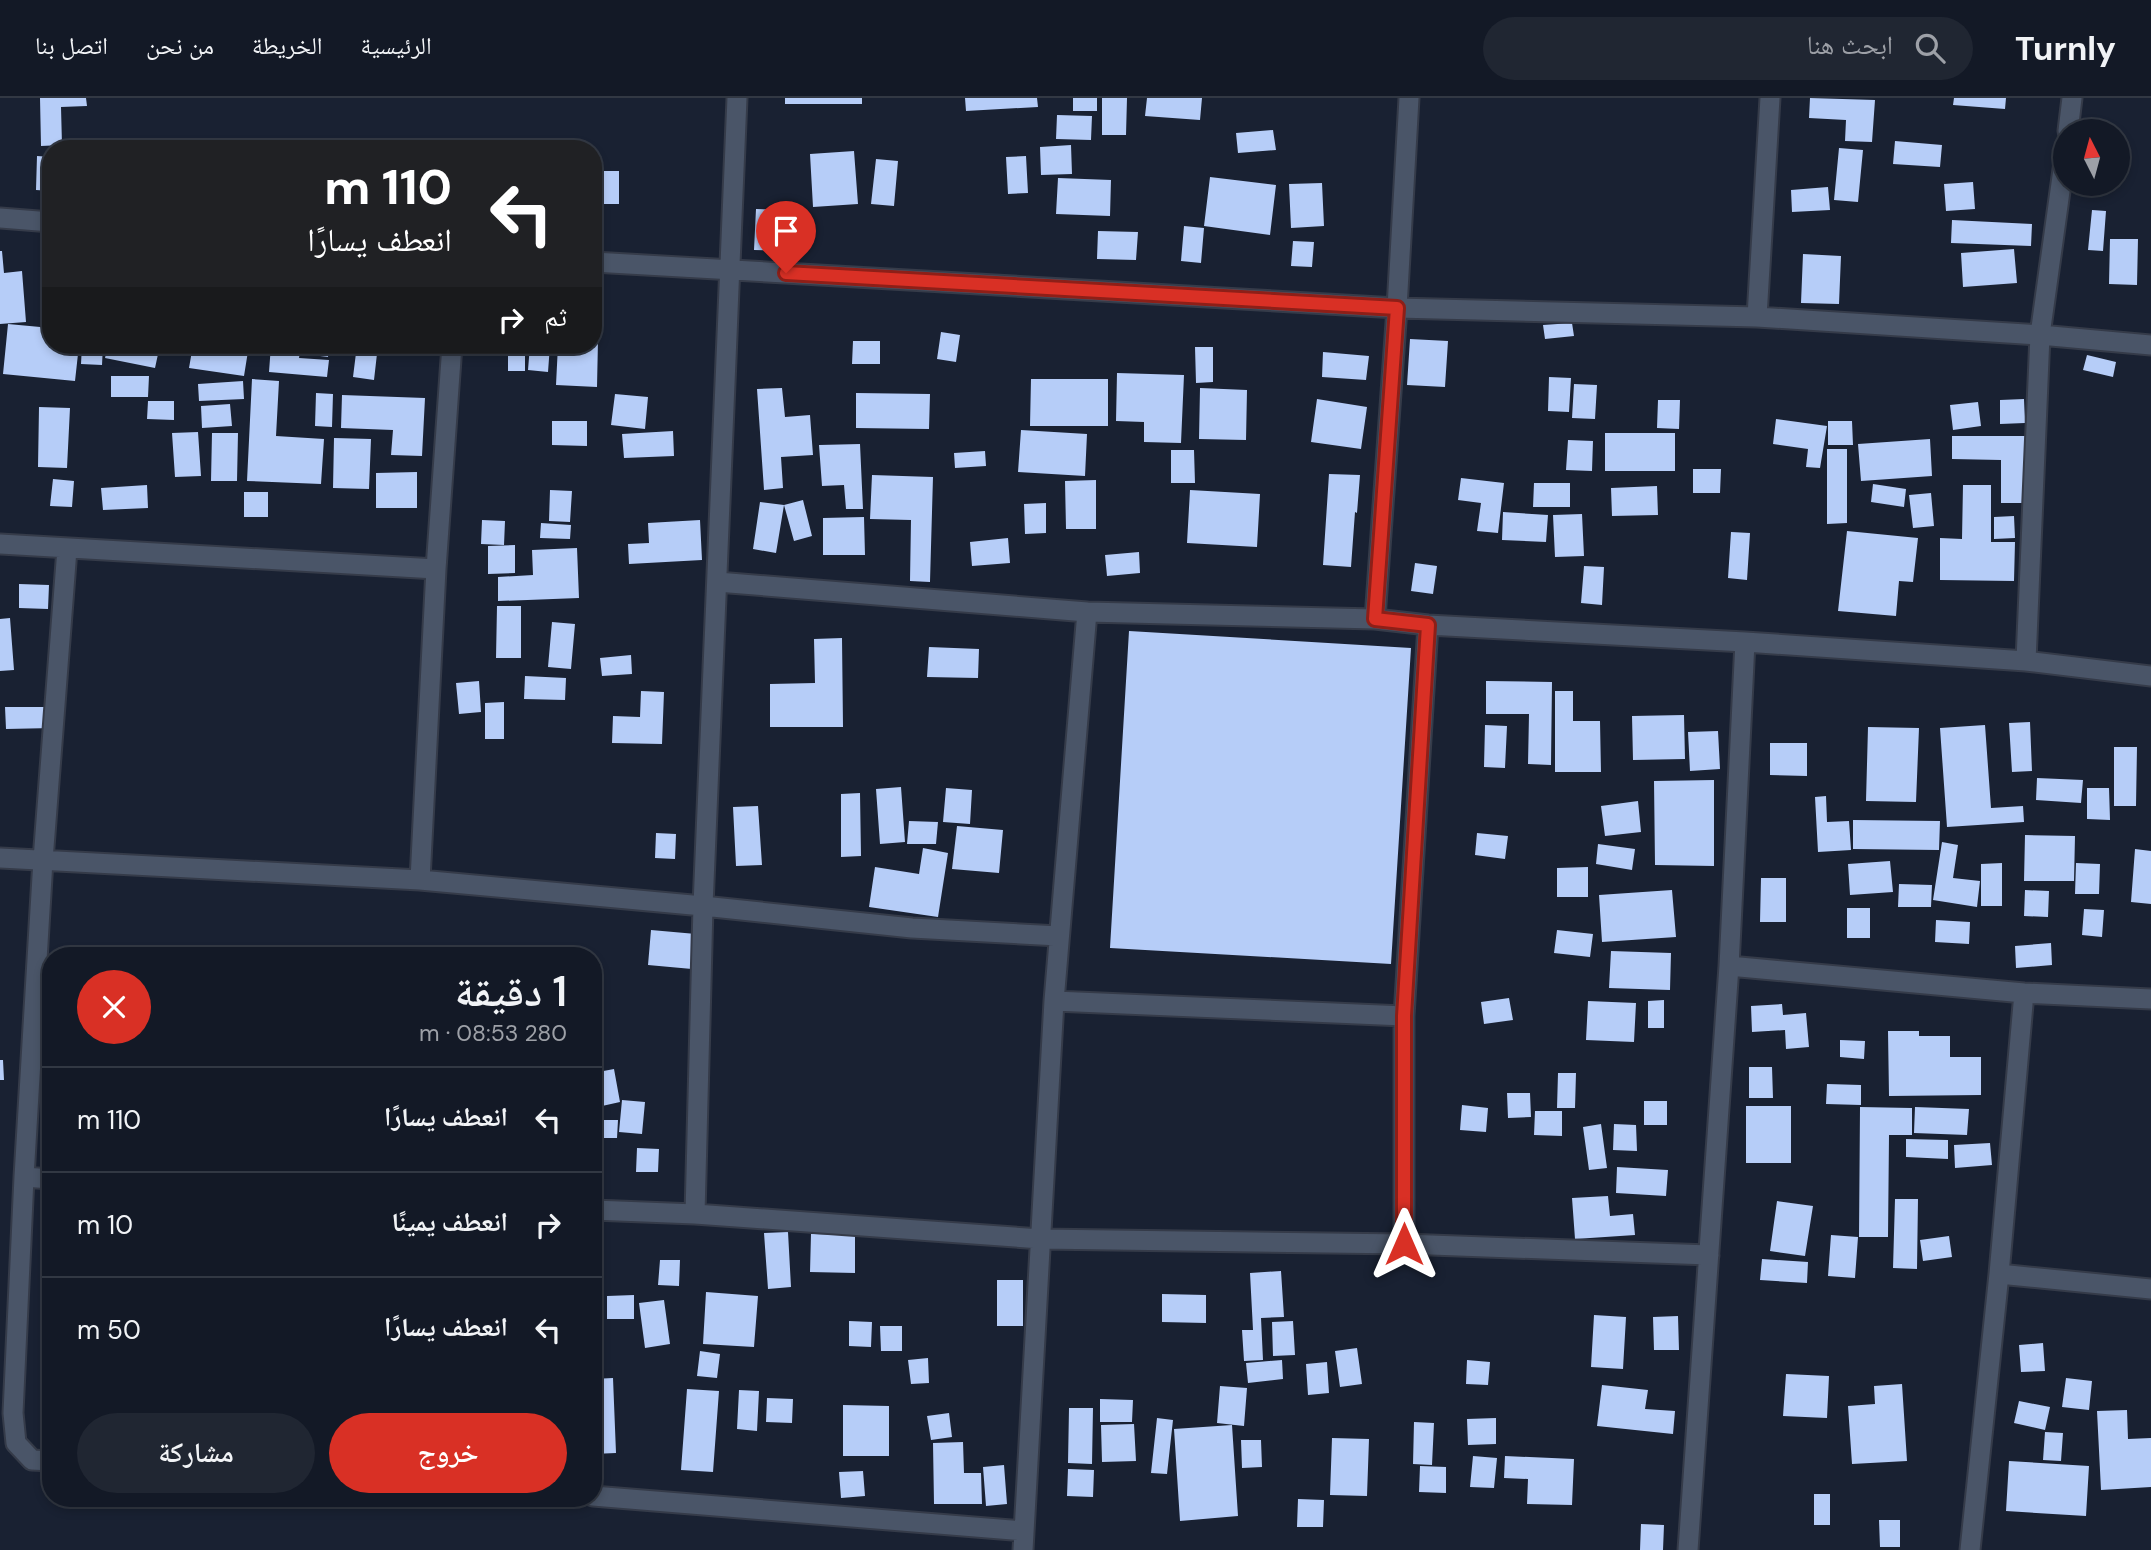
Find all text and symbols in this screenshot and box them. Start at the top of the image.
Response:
search box [1483,17,1973,80]
text: Turnly [2015,27,2116,70]
text: ابحث هنا [1807,28,1893,62]
icon: search [1911,29,1949,67]
text: اتصل بنا [35,30,108,61]
text: من نحن [146,30,214,61]
text: الخريطة [252,30,323,61]
text: الرئيسية [361,30,432,61]
north arrow [2053,119,2130,196]
map controls [2053,119,2130,196]
text: 110 m [324,155,452,219]
icon: left [476,168,567,259]
pin [756,201,816,273]
icon: arrive [767,212,805,250]
text: انعطف يسارًا [307,219,452,261]
text: ثم [544,300,567,334]
icon: right [492,301,530,339]
text: 1 دقيقة [455,964,567,1019]
button: close [77,970,151,1044]
text: 280 m · 08:53 [419,1018,567,1048]
text: انعطف يسارًا [384,1100,508,1134]
icon: left [529,1101,567,1139]
text: 110 m [77,1103,141,1137]
text: انعطف يمينًا [392,1205,508,1239]
icon: right [529,1206,567,1244]
position arrow [1367,1207,1441,1281]
text: 10 m [77,1208,133,1242]
text: انعطف يسارًا [384,1310,508,1344]
icon: left [529,1311,567,1349]
text: 50 m [77,1313,141,1347]
button: مشاركة [77,1413,315,1493]
button: خروج [329,1413,567,1493]

